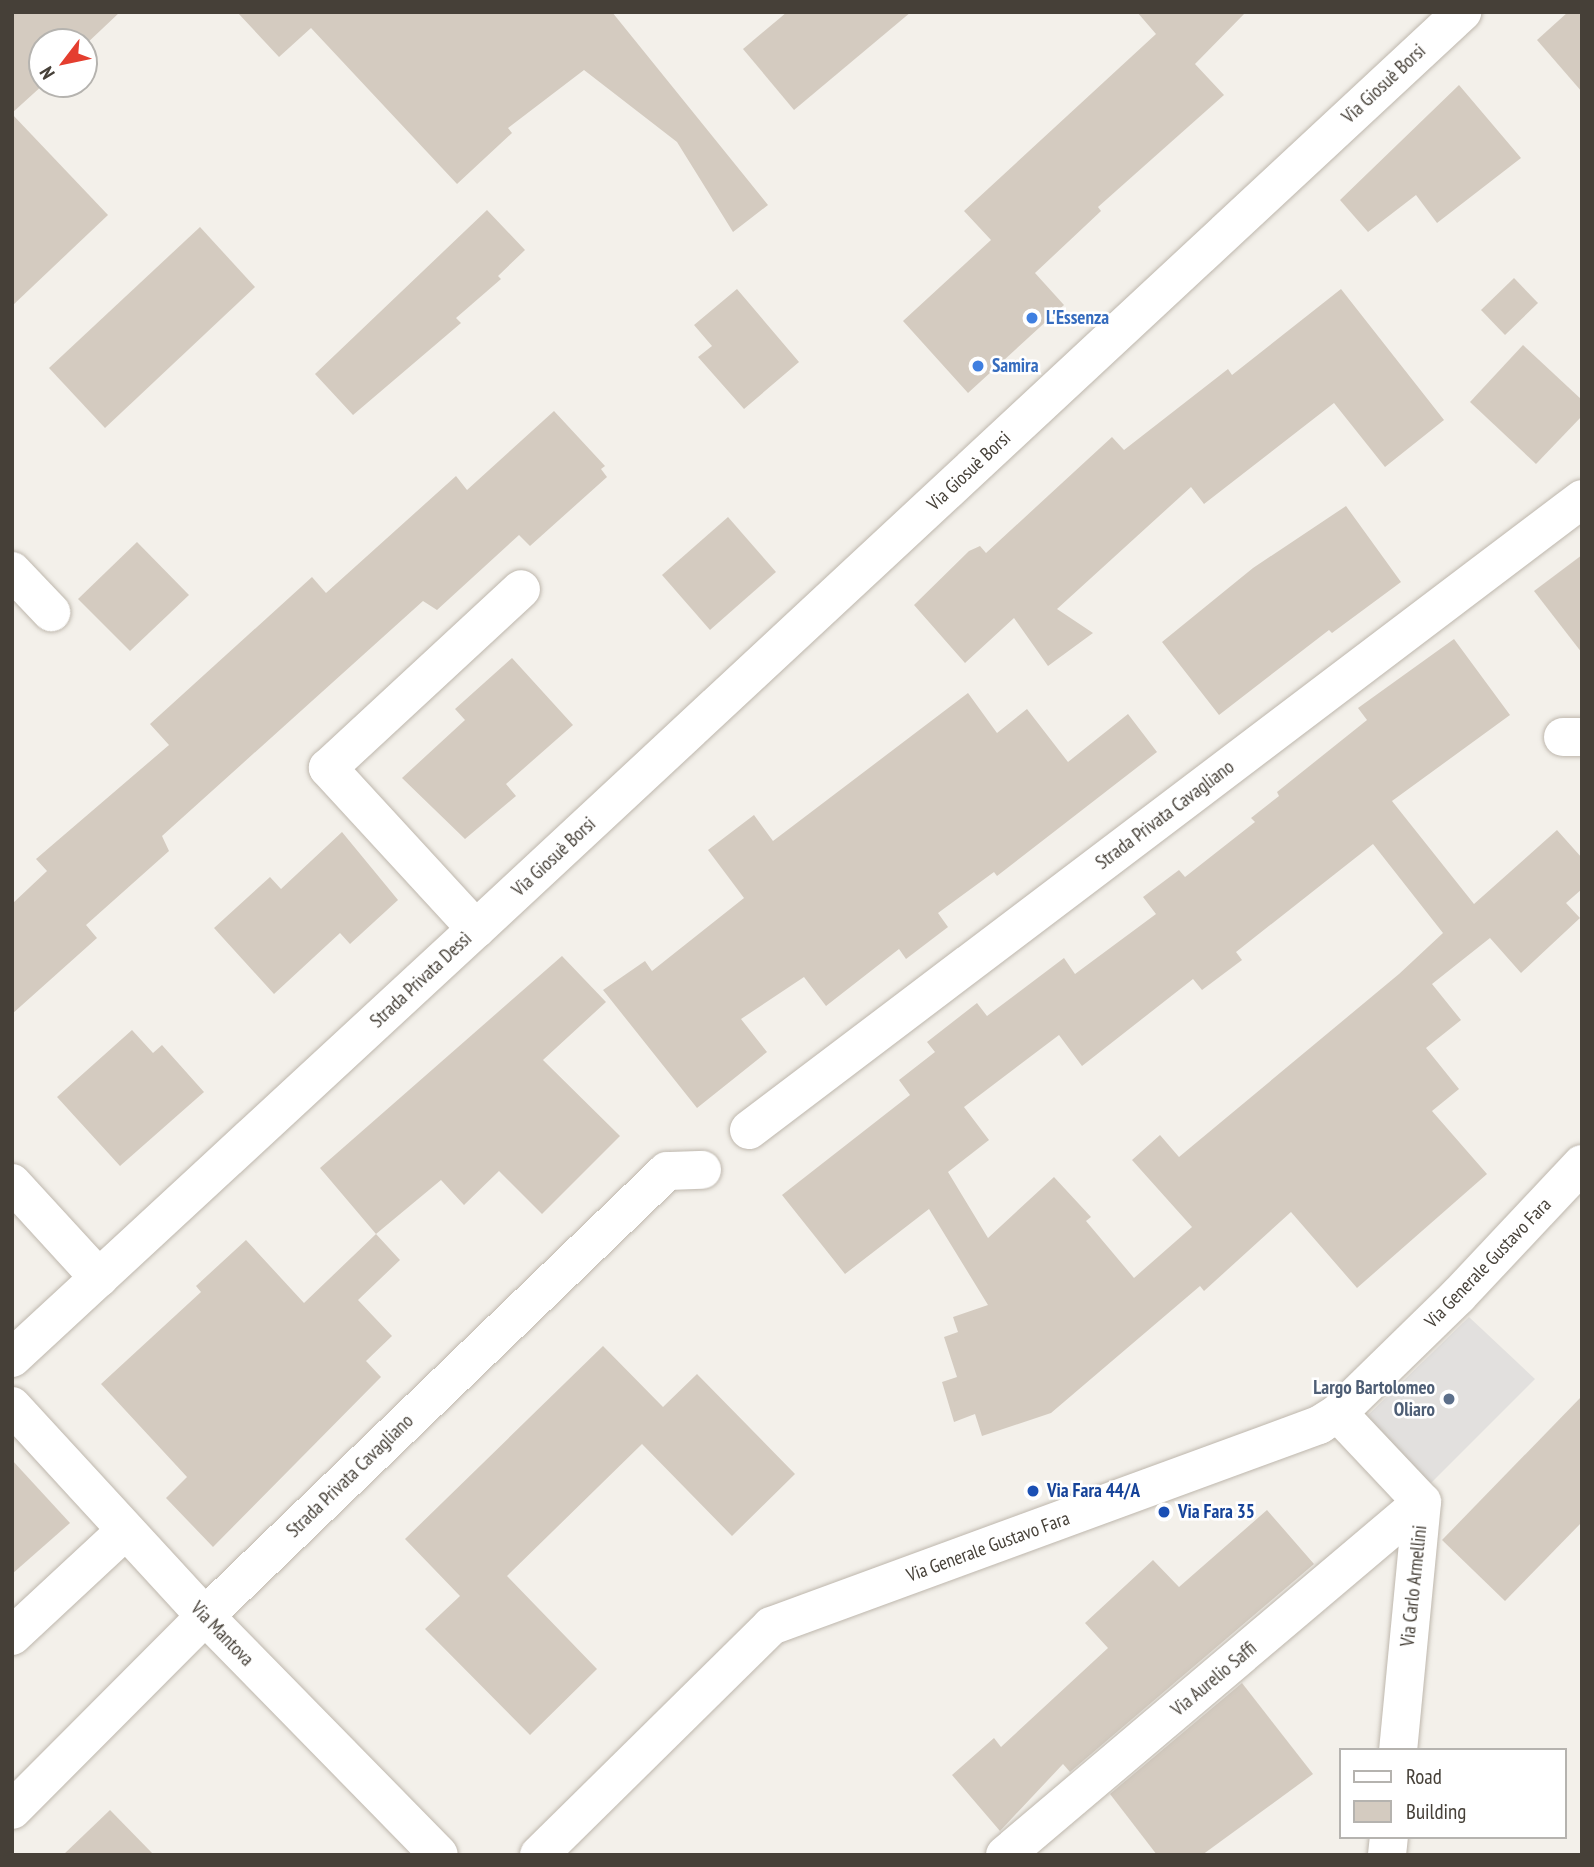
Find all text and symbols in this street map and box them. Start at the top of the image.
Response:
north arrow [28,28,98,98]
street label: Via Giosuè Borsi [1338,40,1430,128]
text: N [34,62,60,84]
place label: L'Essenza [1046,307,1109,329]
marker: L'Essenza [1024,310,1040,326]
place label: Samira [992,355,1038,377]
marker: Samira [970,358,986,374]
street label: Via Giosuè Borsi [923,427,1015,515]
street label: Strada Privata Cavagliano [1091,756,1239,874]
street label: Via Giosuè Borsi [508,813,600,901]
street label: Strada Privata Dessì [366,927,476,1033]
street label: Via Generale Gustavo Fara [1420,1193,1556,1333]
place label: Largo Bartolomeo Oliaro [1313,1377,1435,1421]
marker: Largo Bartolomeo Oliaro [1441,1391,1457,1407]
street label: Strada Privata Cavagliano [282,1410,418,1542]
place label: Via Fara 44/A [1047,1480,1140,1502]
marker: Via Fara 44/A [1025,1483,1041,1499]
place label: Via Fara 35 [1178,1501,1255,1523]
marker: Via Fara 35 [1156,1504,1172,1520]
street label: Via Generale Gustavo Fara [903,1507,1073,1587]
street label: Via Carlo Armellini [1396,1524,1432,1648]
street label: Via Mantova [186,1597,258,1671]
street label: Via Aurelio Saffi [1167,1637,1261,1721]
legend [1338,1748,1566,1839]
text: Road [1406,1763,1442,1790]
text: Building [1406,1798,1466,1825]

